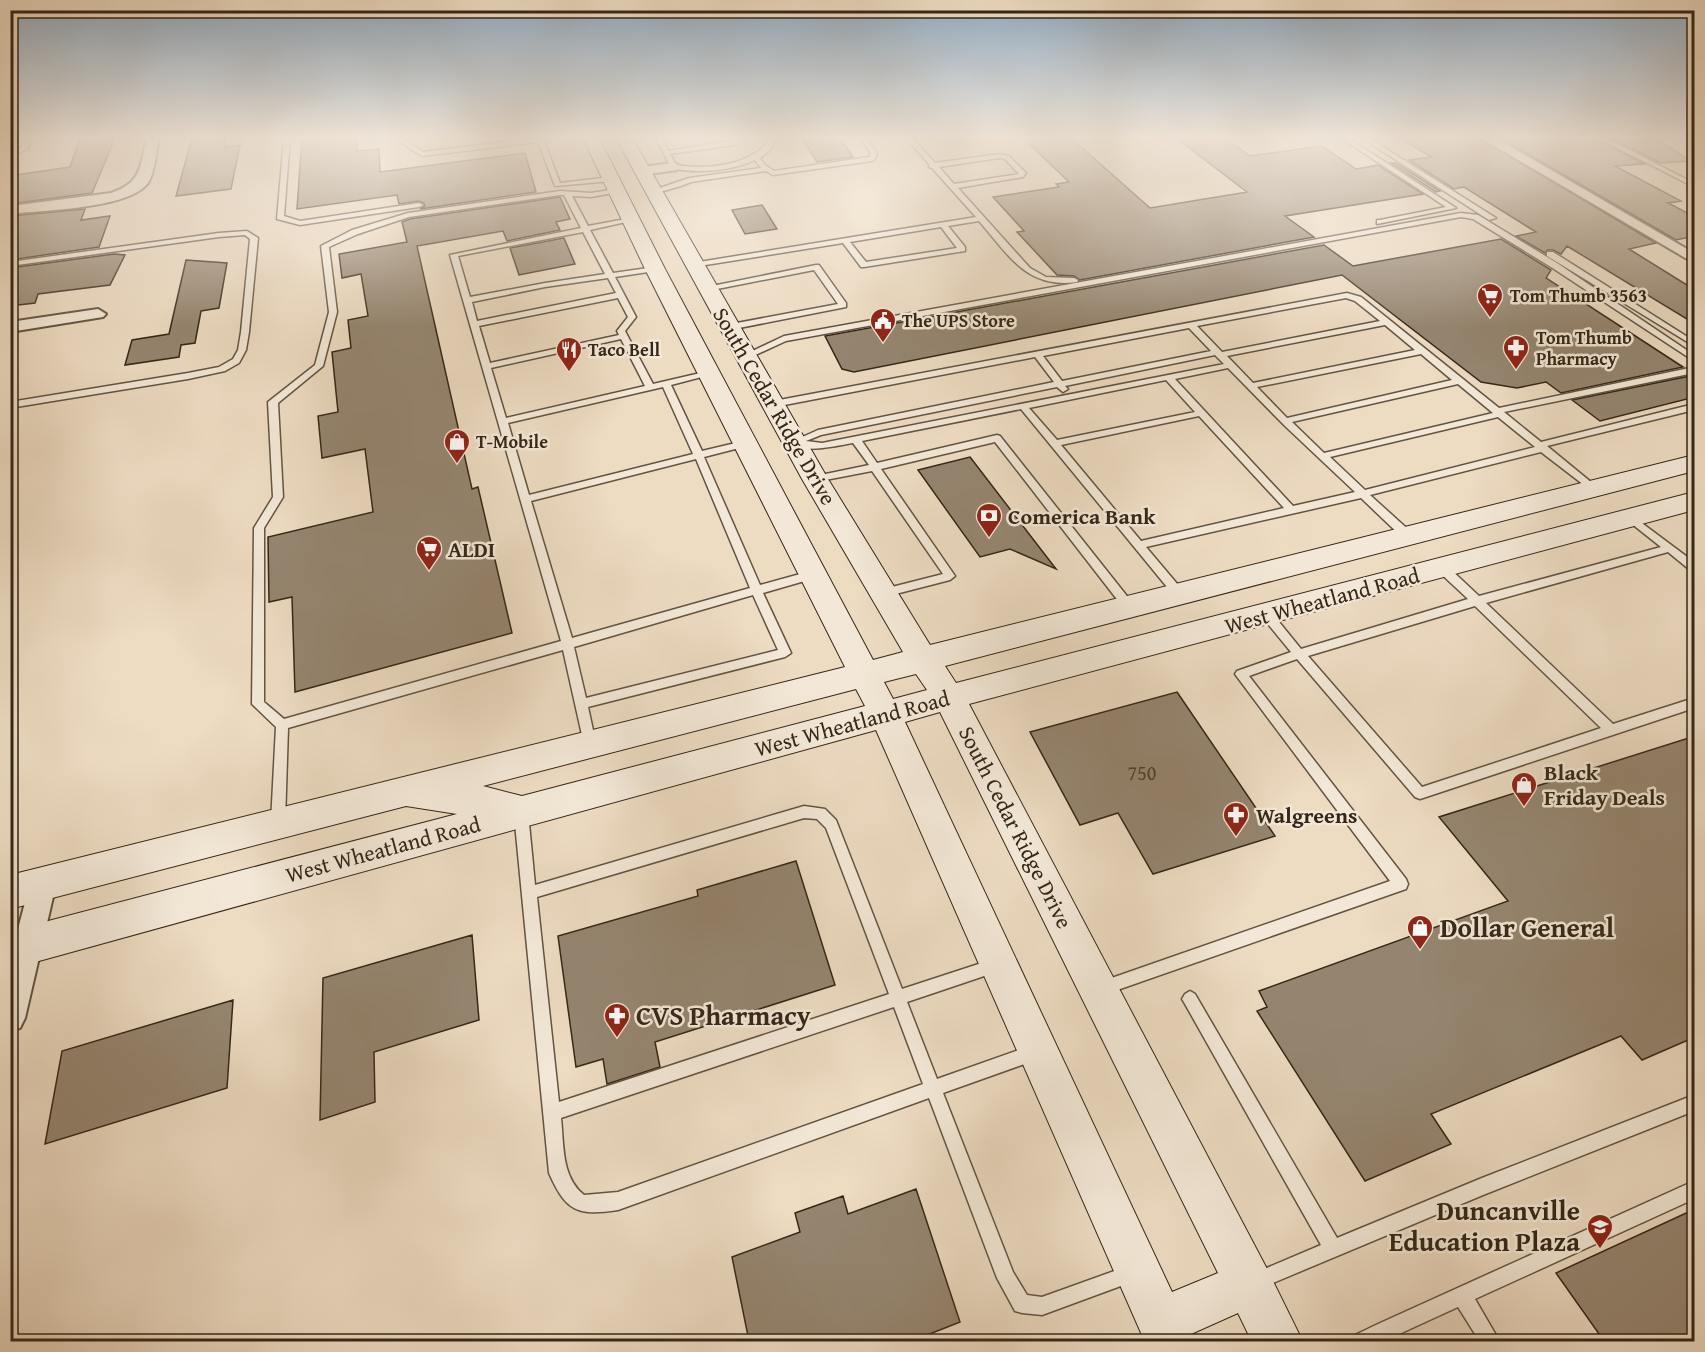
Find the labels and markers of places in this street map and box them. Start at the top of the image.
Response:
supermarket icon: Tom Thumb 3563 [1475,281,1505,319]
place label: Tom Thumb 3563 [1510,282,1647,309]
public building icon: The UPS Store [868,306,898,344]
place label: The UPS Store [902,307,1015,334]
place label: Tom Thumb Pharmacy [1536,324,1632,372]
pharmacy icon: Tom Thumb Pharmacy [1501,333,1531,371]
restaurant icon: Taco Bell [554,335,584,373]
place label: Taco Bell [588,336,661,363]
shop icon: T-Mobile [442,427,472,465]
place label: T-Mobile [476,428,548,455]
place label: Comerica Bank [1008,500,1156,532]
bank icon: Comerica Bank [974,501,1004,539]
place label: ALDI [448,533,495,565]
supermarket icon: ALDI [414,534,444,572]
place label: Black Friday Deals [1544,756,1665,813]
shop icon: Black Friday Deals [1509,770,1539,808]
place label: Walgreens [1256,799,1357,831]
pharmacy icon: Walgreens [1221,800,1251,838]
place label: Dollar General [1440,907,1614,947]
shop icon: Dollar General [1405,913,1435,951]
place label: CVS Pharmacy [636,995,811,1035]
pharmacy icon: CVS Pharmacy [602,1001,632,1039]
place label: Duncanville Education Plaza [1389,1190,1580,1261]
school or university icon: Duncanville Education Plaza [1585,1212,1615,1250]

